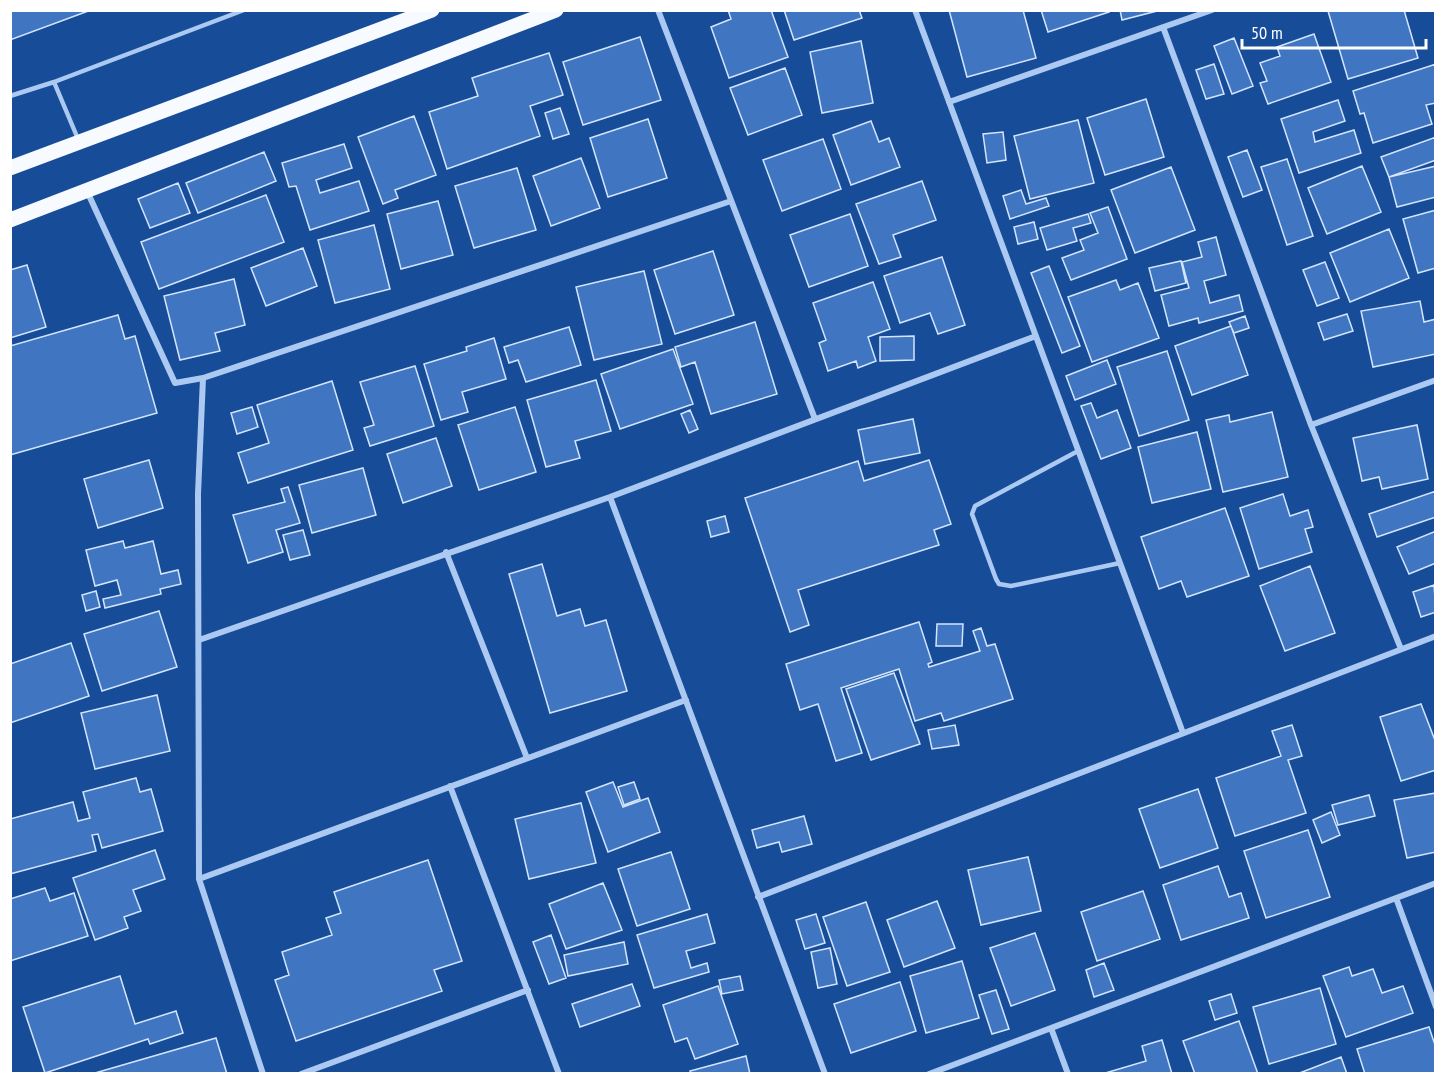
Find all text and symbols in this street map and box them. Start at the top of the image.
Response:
scale bar [1242,12,1426,50]
text: 50 m [1251,21,1283,44]

